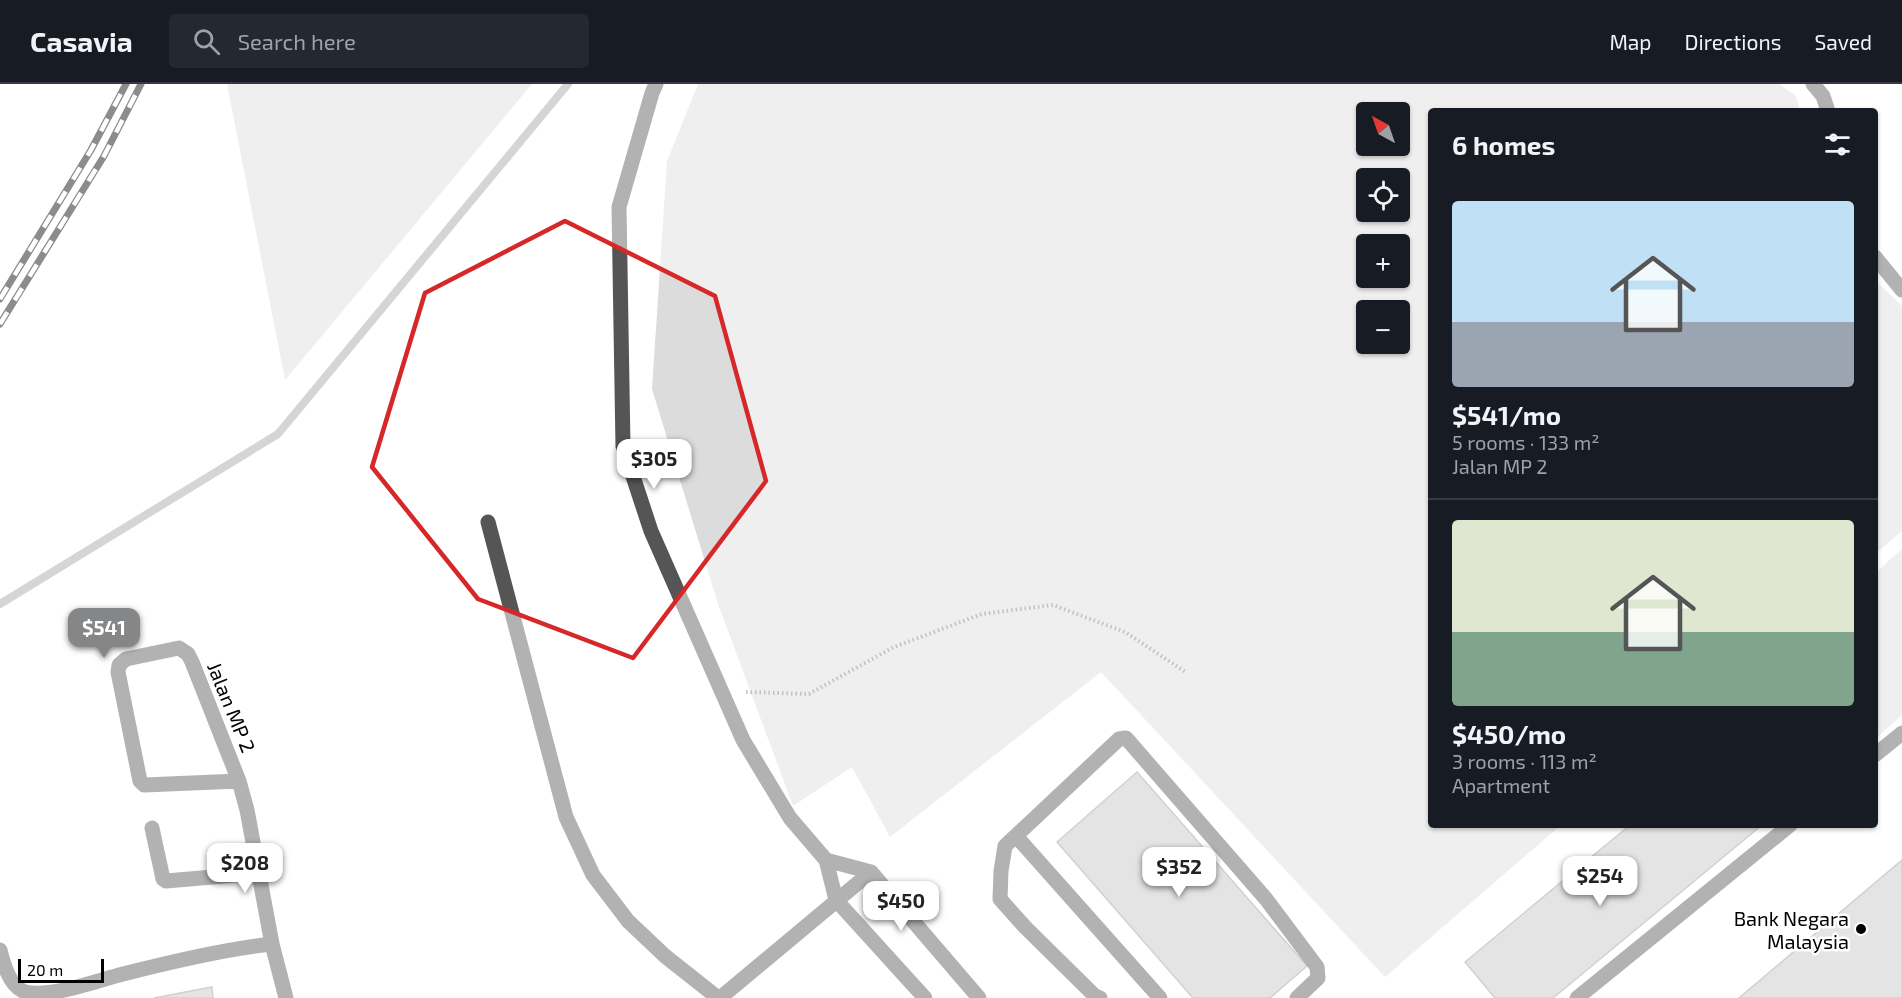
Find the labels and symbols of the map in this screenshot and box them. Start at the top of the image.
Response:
north arrow [1356,102,1410,156]
pin: $305 [618,439,690,490]
pin: $541 [68,608,140,659]
street label: Jalan MP 2 [203,658,261,756]
pin: $208 [209,843,281,894]
pin: $352 [1143,847,1215,898]
pin: $254 [1564,856,1636,907]
pin: $450 [865,881,937,932]
place label: Bank Negara Malaysia [1734,906,1849,953]
marker: Bank Negara Malaysia [1854,922,1868,936]
scale bar [18,956,104,984]

